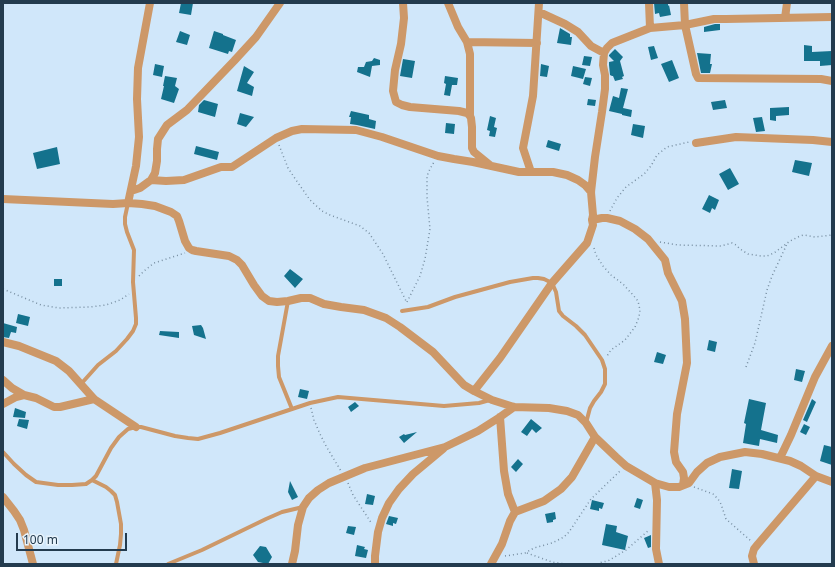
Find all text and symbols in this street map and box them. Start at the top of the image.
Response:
scale bar [18,525,129,551]
text: 100 m [23,531,58,548]

